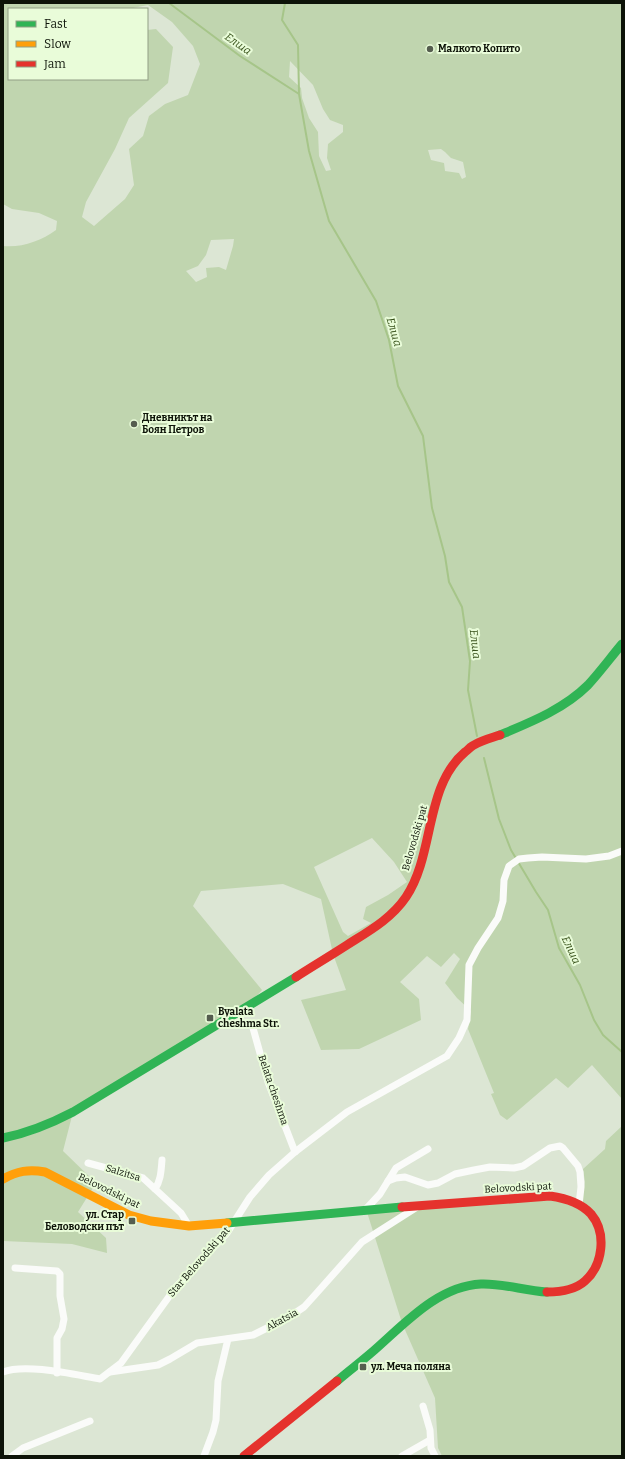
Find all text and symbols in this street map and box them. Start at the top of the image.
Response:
legend [8,8,148,80]
text: Fast [44,17,68,31]
water label: Елша [222,30,254,58]
text: Slow [44,37,71,51]
place label: Малкото Копито [438,43,520,55]
marker: Малкото Копито [425,44,435,54]
text: Jam [43,57,66,71]
water label: Елша [384,316,404,348]
place label: Дневникът на Боян Петров [142,412,213,436]
marker: Дневникът на Боян Петров [129,419,139,429]
water label: Елша [467,629,483,659]
street label: Belovodski pat [400,804,430,872]
water label: Елша [559,934,583,966]
place label: Byalata cheshma Str. [218,1006,279,1030]
marker: Byalata cheshma Str. [205,1013,215,1023]
street label: Belata cheshma [255,1053,291,1127]
street label: Salzitsa [104,1162,142,1184]
street label: Belovodski pat [76,1171,142,1211]
street label: Belovodski pat [484,1180,552,1196]
place label: ул. Стар Беловодски път [45,1209,125,1233]
marker: ул. Стар Беловодски път [127,1216,137,1226]
street label: Star Belovodski pat [165,1224,233,1299]
street label: Akatsia [264,1306,300,1334]
place label: ул. Меча поляна [370,1361,451,1373]
marker: ул. Меча поляна [358,1362,368,1372]

